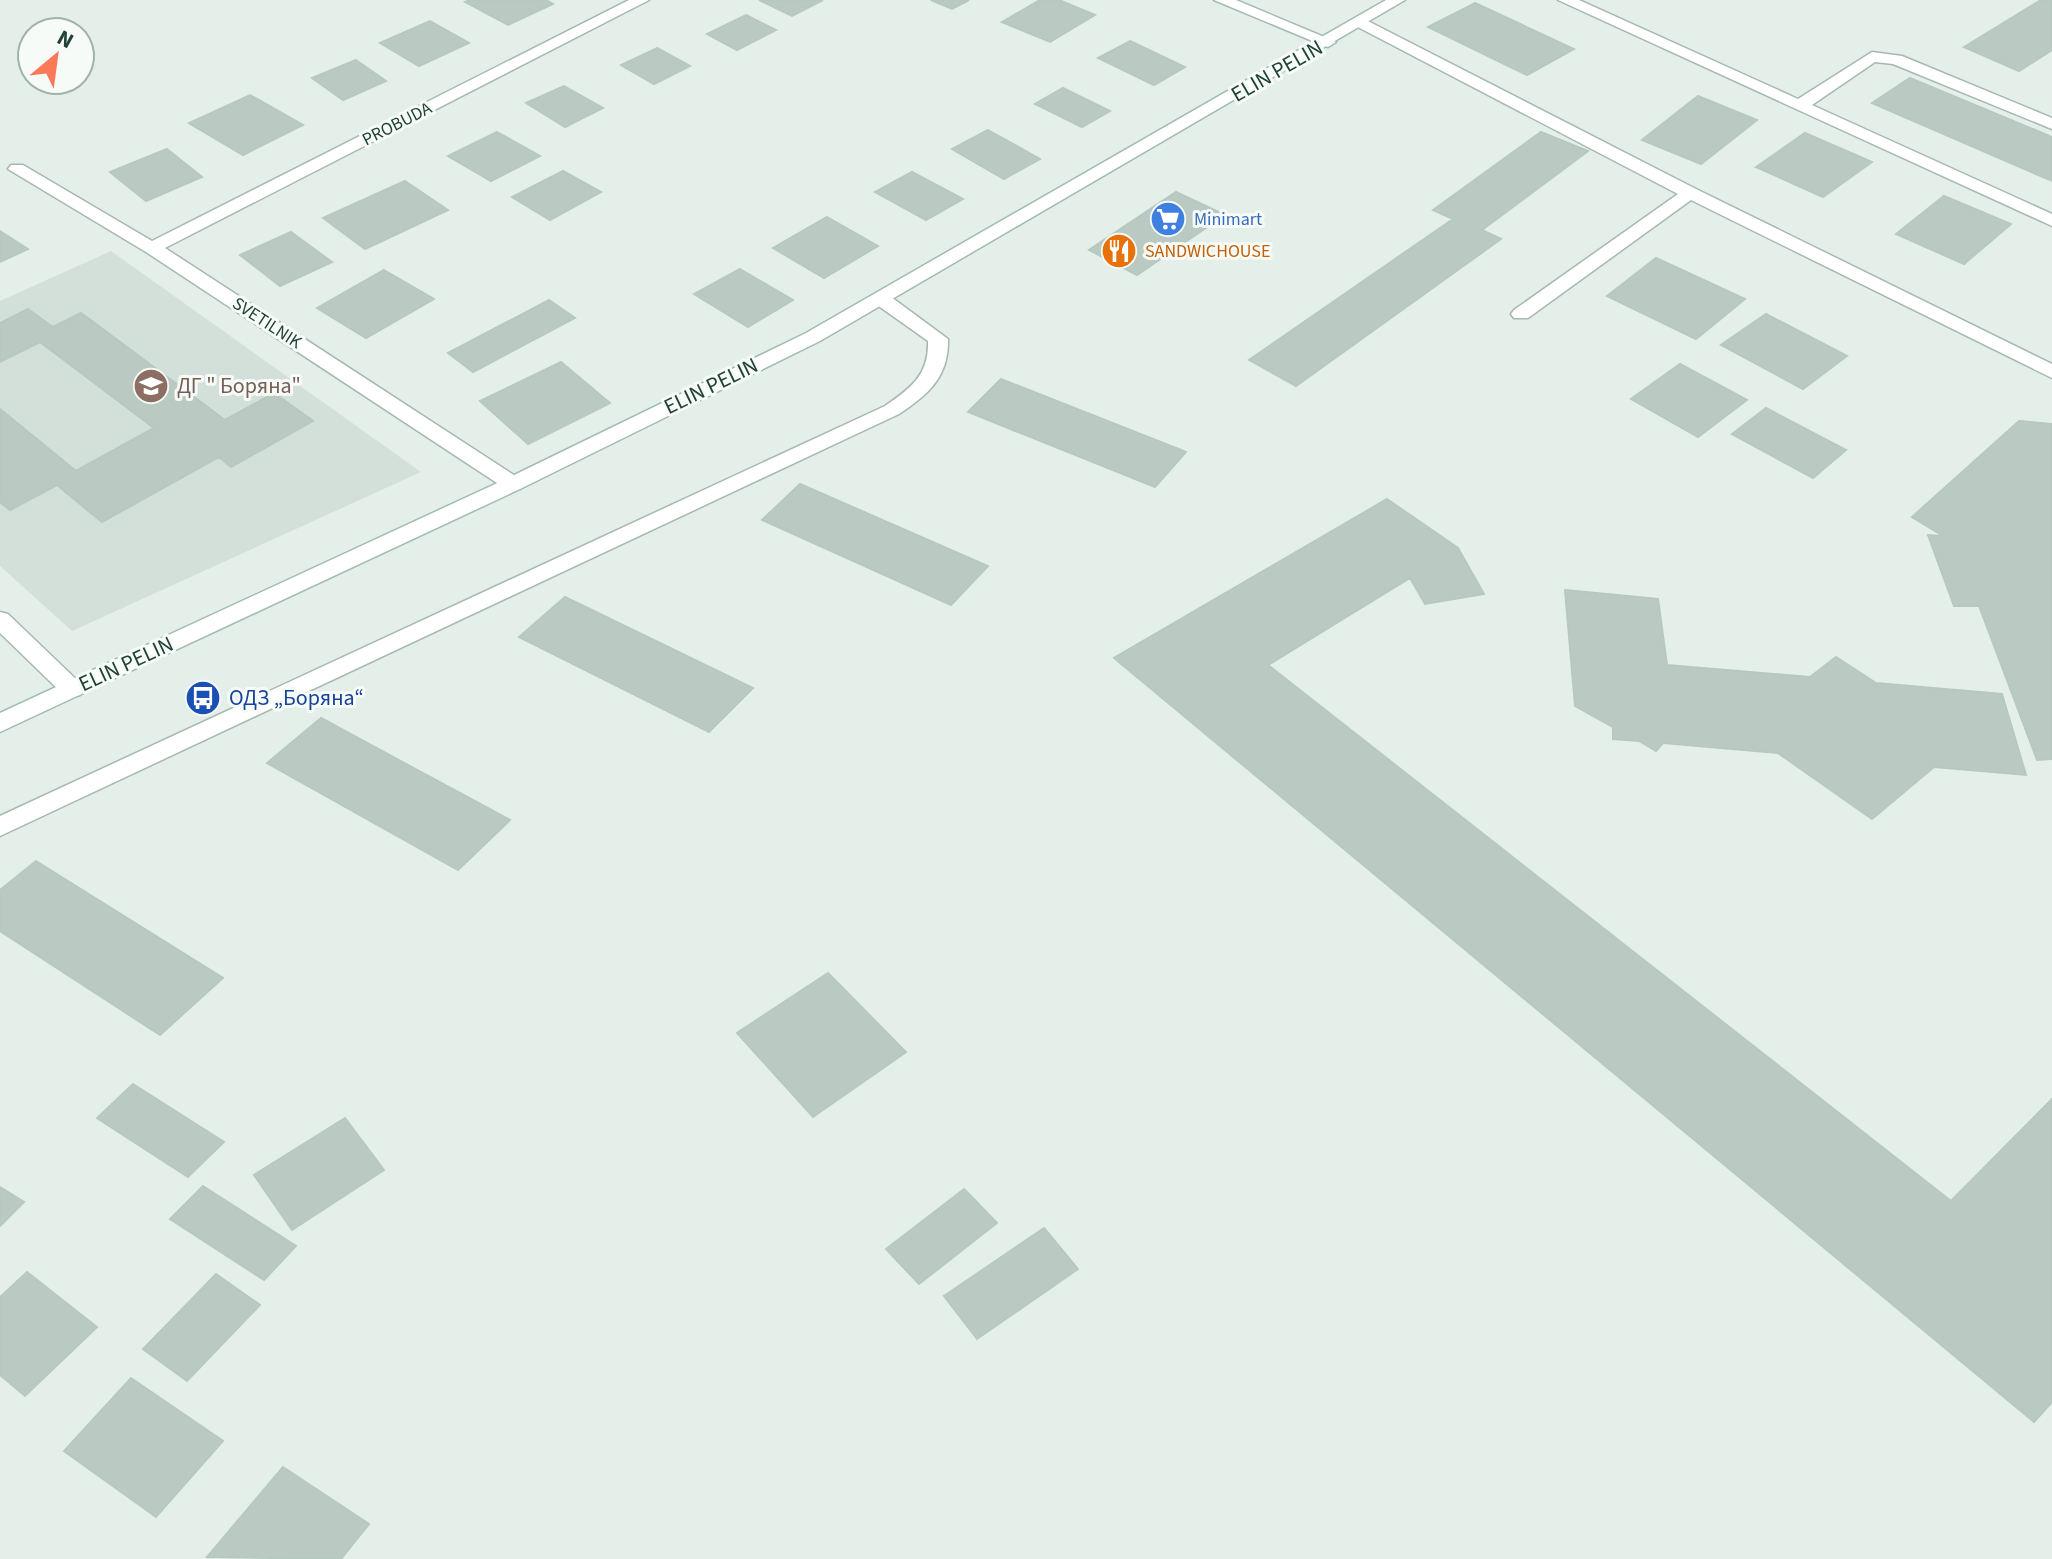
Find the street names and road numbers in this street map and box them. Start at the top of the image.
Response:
street label: ELIN PELIN [1225,32,1329,110]
street label: PROBUDA [358,96,436,152]
street label: SVETILNIK [227,291,307,355]
street label: ELIN PELIN [658,349,764,423]
street label: ELIN PELIN [73,628,179,700]

